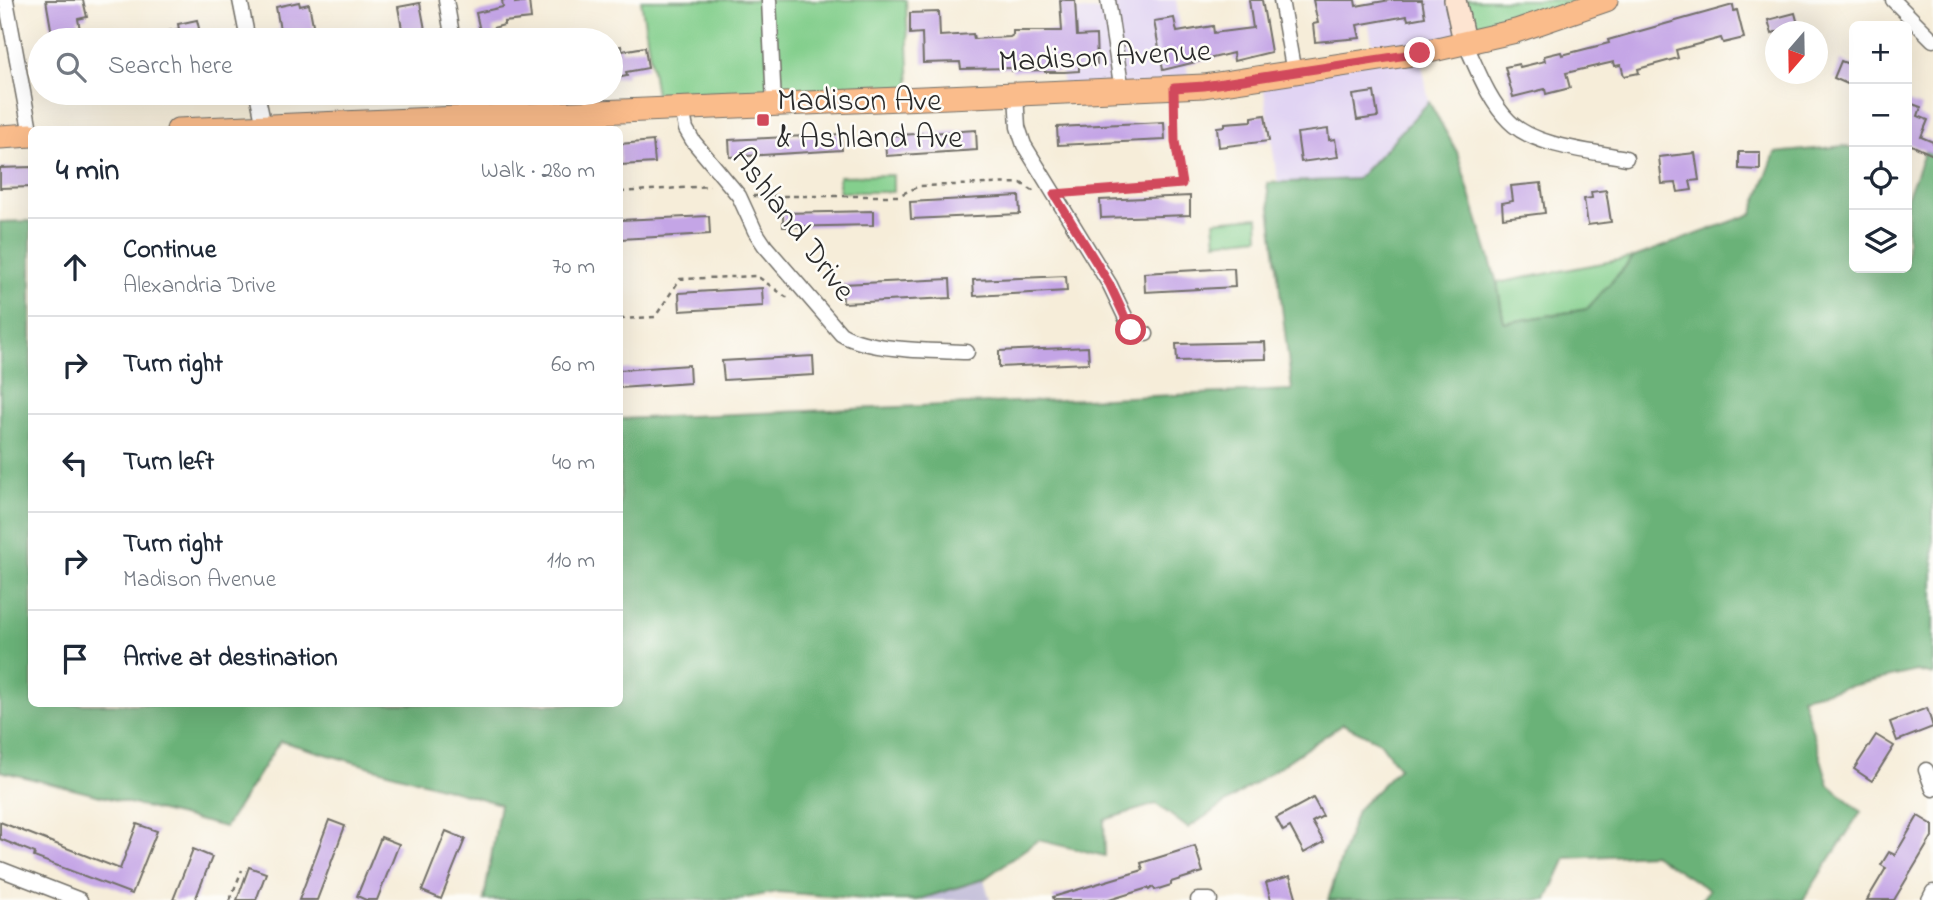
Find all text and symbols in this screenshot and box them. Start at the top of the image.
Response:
north arrow [1765,21,1828,84]
map controls [1849,21,1912,273]
button: + [1849,21,1912,84]
search box [28,28,623,105]
street label: Madison Avenue [997,29,1213,87]
route end [1404,37,1435,68]
icon: search [52,48,90,86]
text: Search here [108,48,233,86]
place label: Madison Ave & Ashland Ave [777,79,963,163]
button: − [1849,84,1912,147]
marker: Madison Ave & Ashland Ave [755,112,771,128]
street label: Ashland Drive [718,138,866,313]
button: locate [1849,147,1912,210]
text: 4 min [56,150,119,194]
text: Walk · 280 m [481,155,595,188]
button: layers [1849,210,1912,273]
text: Continue [123,232,216,270]
icon: ahead [56,248,94,286]
text: 70 m [552,251,595,284]
text: Alexandria Drive [123,270,276,303]
route start [1115,314,1146,345]
icon: right [56,346,94,384]
text: Turn right [123,346,223,384]
text: 60 m [551,349,595,382]
icon: left [56,444,94,482]
text: Turn left [123,444,214,482]
text: 40 m [552,447,595,480]
text: Turn right [123,526,223,564]
icon: right [56,542,94,580]
text: 110 m [547,545,595,578]
text: Madison Avenue [123,564,276,597]
icon: arrive [56,640,94,678]
text: Arrive at destination [123,640,338,678]

